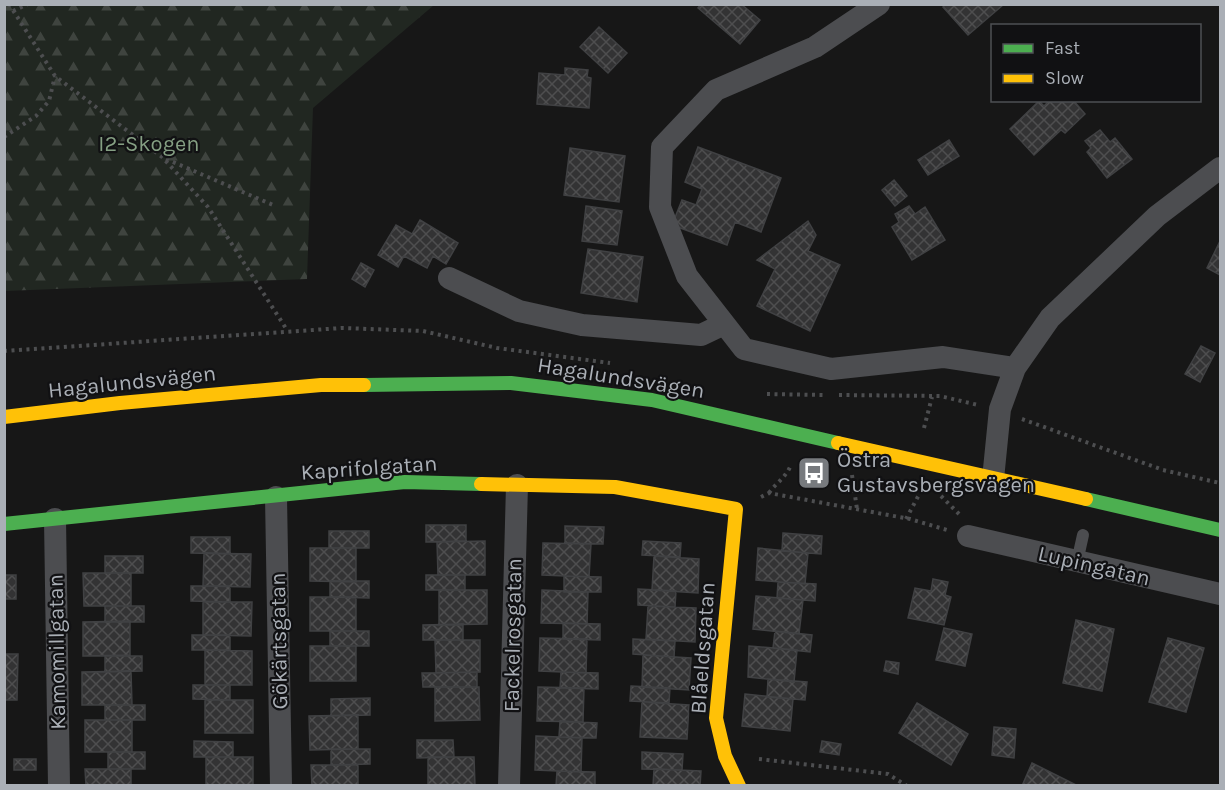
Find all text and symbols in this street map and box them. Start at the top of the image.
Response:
legend [991,24,1201,102]
text: Fast [1045,37,1080,59]
text: Slow [1045,67,1084,89]
park label: I2-Skogen [98,131,200,157]
street label: Hagalundsvägen [536,352,706,404]
street label: Hagalundsvägen [47,360,217,404]
place label: Östra Gustavsbergsvägen [837,447,1035,498]
street label: Kaprifolgatan [300,450,438,486]
bus stop icon: Östra Gustavsbergsvägen [796,455,832,491]
street label: Lupingatan [1035,540,1153,592]
street label: Fackelrosgatan [499,558,527,712]
street label: Gökärtsgatan [265,572,293,710]
street label: Kamomillgatan [43,574,71,730]
street label: Blåeldsgatan [685,581,721,715]

